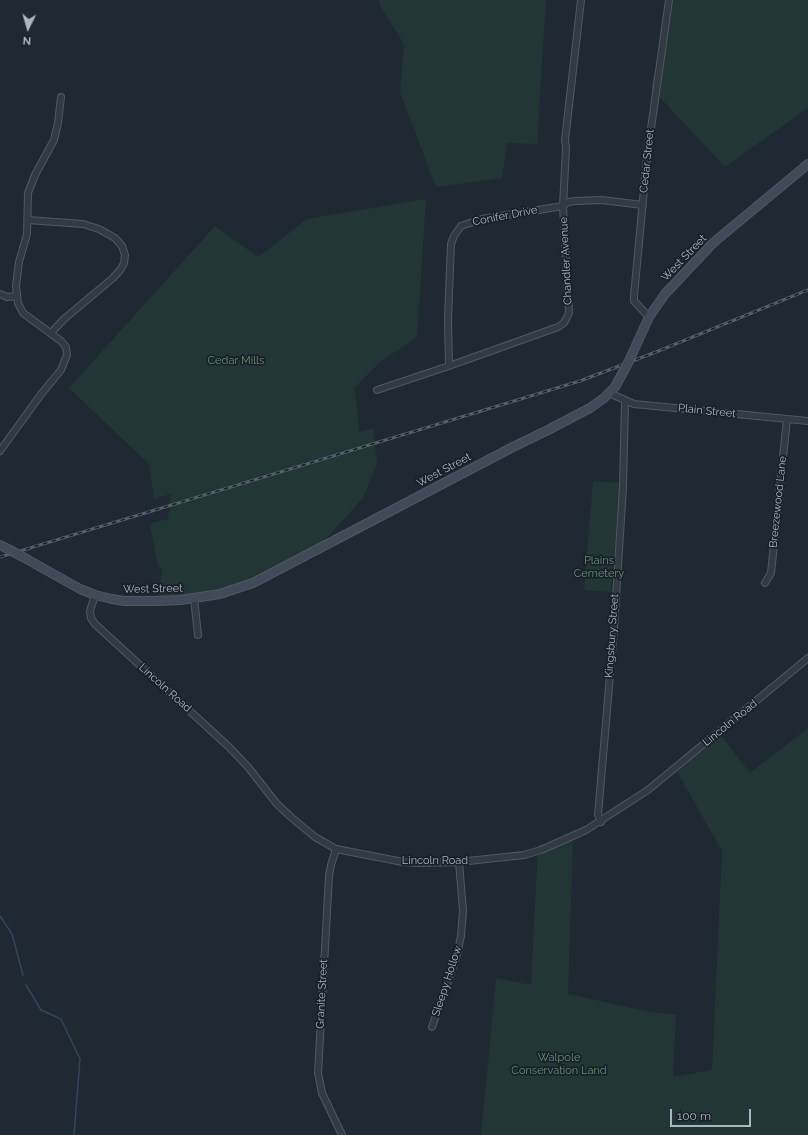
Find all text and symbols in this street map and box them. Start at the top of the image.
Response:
north arrow [8,8,48,48]
text: N [22,34,32,47]
street label: Cedar Street [637,128,657,194]
street label: Conifer Drive [471,203,539,229]
street label: Chandler Avenue [557,217,575,305]
street label: West Street [659,232,709,284]
park label: Cedar Mills [208,354,264,368]
street label: Plain Street [677,401,737,421]
street label: West Street [415,450,473,490]
street label: Breezewood Lane [767,455,789,549]
park label: Plains Cemetery [574,554,624,580]
street label: West Street [123,582,183,596]
street label: Kingsbury Street [602,593,622,679]
street label: Lincoln Road [136,661,194,715]
street label: Lincoln Road [700,697,760,749]
street label: Lincoln Road [402,854,468,868]
street label: Sleepy Hollow [429,944,465,1018]
street label: Granite Street [314,959,330,1029]
park label: Walpole Conservation Land [511,1051,607,1077]
scale bar [672,1101,753,1127]
text: 100 m [677,1109,711,1123]

